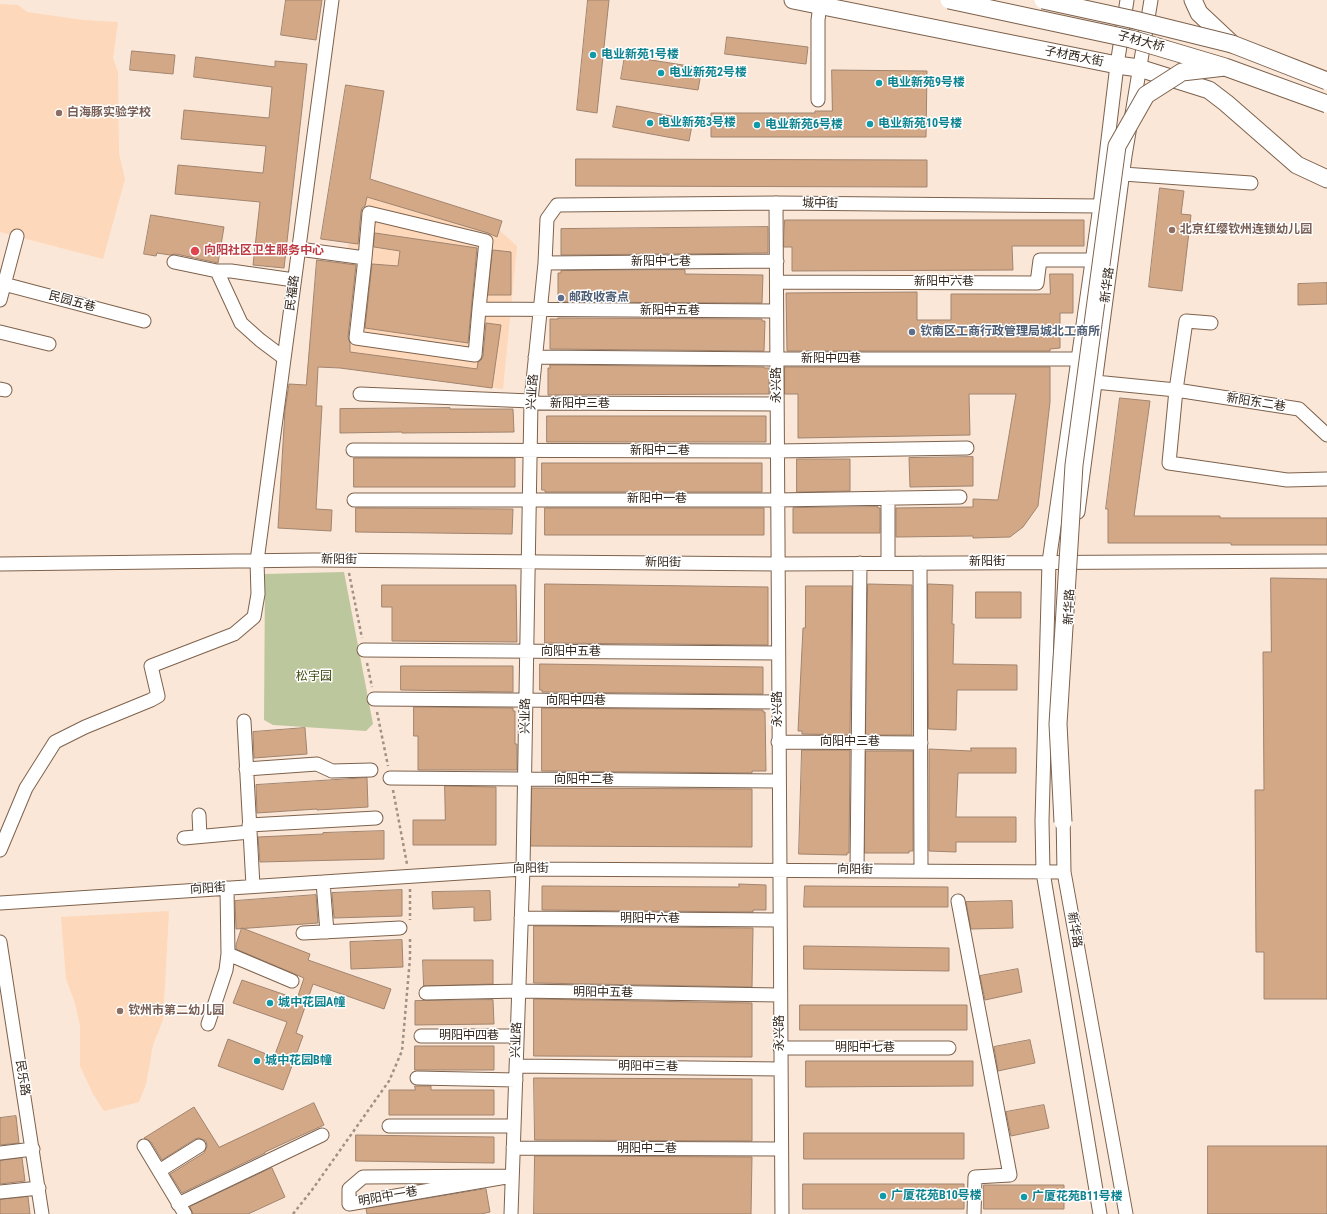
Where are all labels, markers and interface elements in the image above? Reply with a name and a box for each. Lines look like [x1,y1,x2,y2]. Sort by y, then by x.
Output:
street label: 子材大桥 [1116,29,1166,55]
street label: 子材西大街 [1043,44,1105,70]
place label: 电业新苑1号楼 [601,48,679,62]
marker: 电业新苑1号楼 [588,50,598,60]
place label: 电业新苑2号楼 [669,66,747,80]
marker: 电业新苑2号楼 [656,68,666,78]
place label: 电业新苑9号楼 [887,76,965,90]
marker: 电业新苑9号楼 [874,78,884,88]
place label: 白海豚实验学校 [67,106,151,120]
marker: 白海豚实验学校 [54,108,64,118]
place label: 电业新苑3号楼 [658,116,736,130]
place label: 电业新苑10号楼 [878,117,962,131]
marker: 电业新苑3号楼 [645,118,655,128]
place label: 电业新苑6号楼 [765,118,843,132]
marker: 电业新苑10号楼 [865,119,875,129]
marker: 电业新苑6号楼 [752,120,762,130]
street label: 城中街 [802,196,838,212]
place label: 北京红缨钦州连锁幼儿园 [1180,223,1312,237]
marker: 北京红缨钦州连锁幼儿园 [1167,225,1177,235]
place label: 向阳社区卫生服务中心 [204,244,324,258]
marker: 向阳社区卫生服务中心 [189,245,201,257]
street label: 新阳中七巷 [631,255,691,269]
street label: 新华路 [1099,266,1117,304]
street label: 民福路 [283,274,303,312]
street label: 新阳中六巷 [914,275,974,289]
street label: 民园五巷 [47,289,97,315]
place label: 邮政收寄点 [569,291,629,305]
marker: 邮政收寄点 [556,293,566,303]
street label: 新阳中五巷 [640,304,700,318]
place label: 钦南区工商行政管理局城北工商所 [920,325,1100,339]
marker: 钦南区工商行政管理局城北工商所 [907,327,917,337]
street label: 新阳中四巷 [801,352,861,366]
street label: 永兴路 [770,367,784,403]
street label: 兴业路 [525,374,541,410]
street label: 新阳东二巷 [1225,391,1287,415]
street label: 新阳中三巷 [550,397,610,411]
street label: 新阳中二巷 [630,444,690,458]
street label: 新阳中一巷 [627,492,687,506]
street label: 新阳街 [321,552,357,568]
street label: 新阳街 [645,555,681,571]
street label: 新阳街 [969,555,1005,569]
street label: 新华路 [1062,589,1078,625]
street label: 向阳中五巷 [541,645,601,659]
park label: 松宇园 [296,670,332,684]
street label: 永兴路 [771,691,785,727]
street label: 向阳中四巷 [546,694,606,708]
street label: 兴业路 [518,698,534,734]
street label: 向阳中三巷 [820,735,880,749]
street label: 向阳中二巷 [554,773,614,787]
street label: 向阳街 [513,861,549,877]
street label: 向阳街 [837,862,873,878]
street label: 向阳街 [190,881,226,897]
street label: 新华路 [1064,911,1084,949]
street label: 明阳中六巷 [620,912,680,926]
street label: 明阳中五巷 [573,985,633,1001]
place label: 城中花园A幢 [278,996,345,1010]
marker: 城中花园A幢 [265,998,275,1008]
place label: 钦州市第二幼儿园 [128,1004,224,1018]
marker: 钦州市第二幼儿园 [115,1006,125,1016]
street label: 永兴路 [773,1015,787,1051]
street label: 兴业路 [509,1022,525,1058]
street label: 明阳中四巷 [439,1029,499,1043]
street label: 明阳中七巷 [835,1041,895,1055]
place label: 城中花园B幢 [265,1054,332,1068]
marker: 城中花园B幢 [252,1056,262,1066]
street label: 民乐路 [12,1059,32,1097]
street label: 明阳中三巷 [618,1059,678,1075]
street label: 明阳中二巷 [617,1142,677,1156]
street label: 明阳中一巷 [357,1185,419,1209]
place label: 广厦花苑B10号楼 [891,1189,982,1203]
place label: 广厦花苑B11号楼 [1032,1190,1123,1204]
marker: 广厦花苑B10号楼 [878,1191,888,1201]
marker: 广厦花苑B11号楼 [1019,1192,1029,1202]

